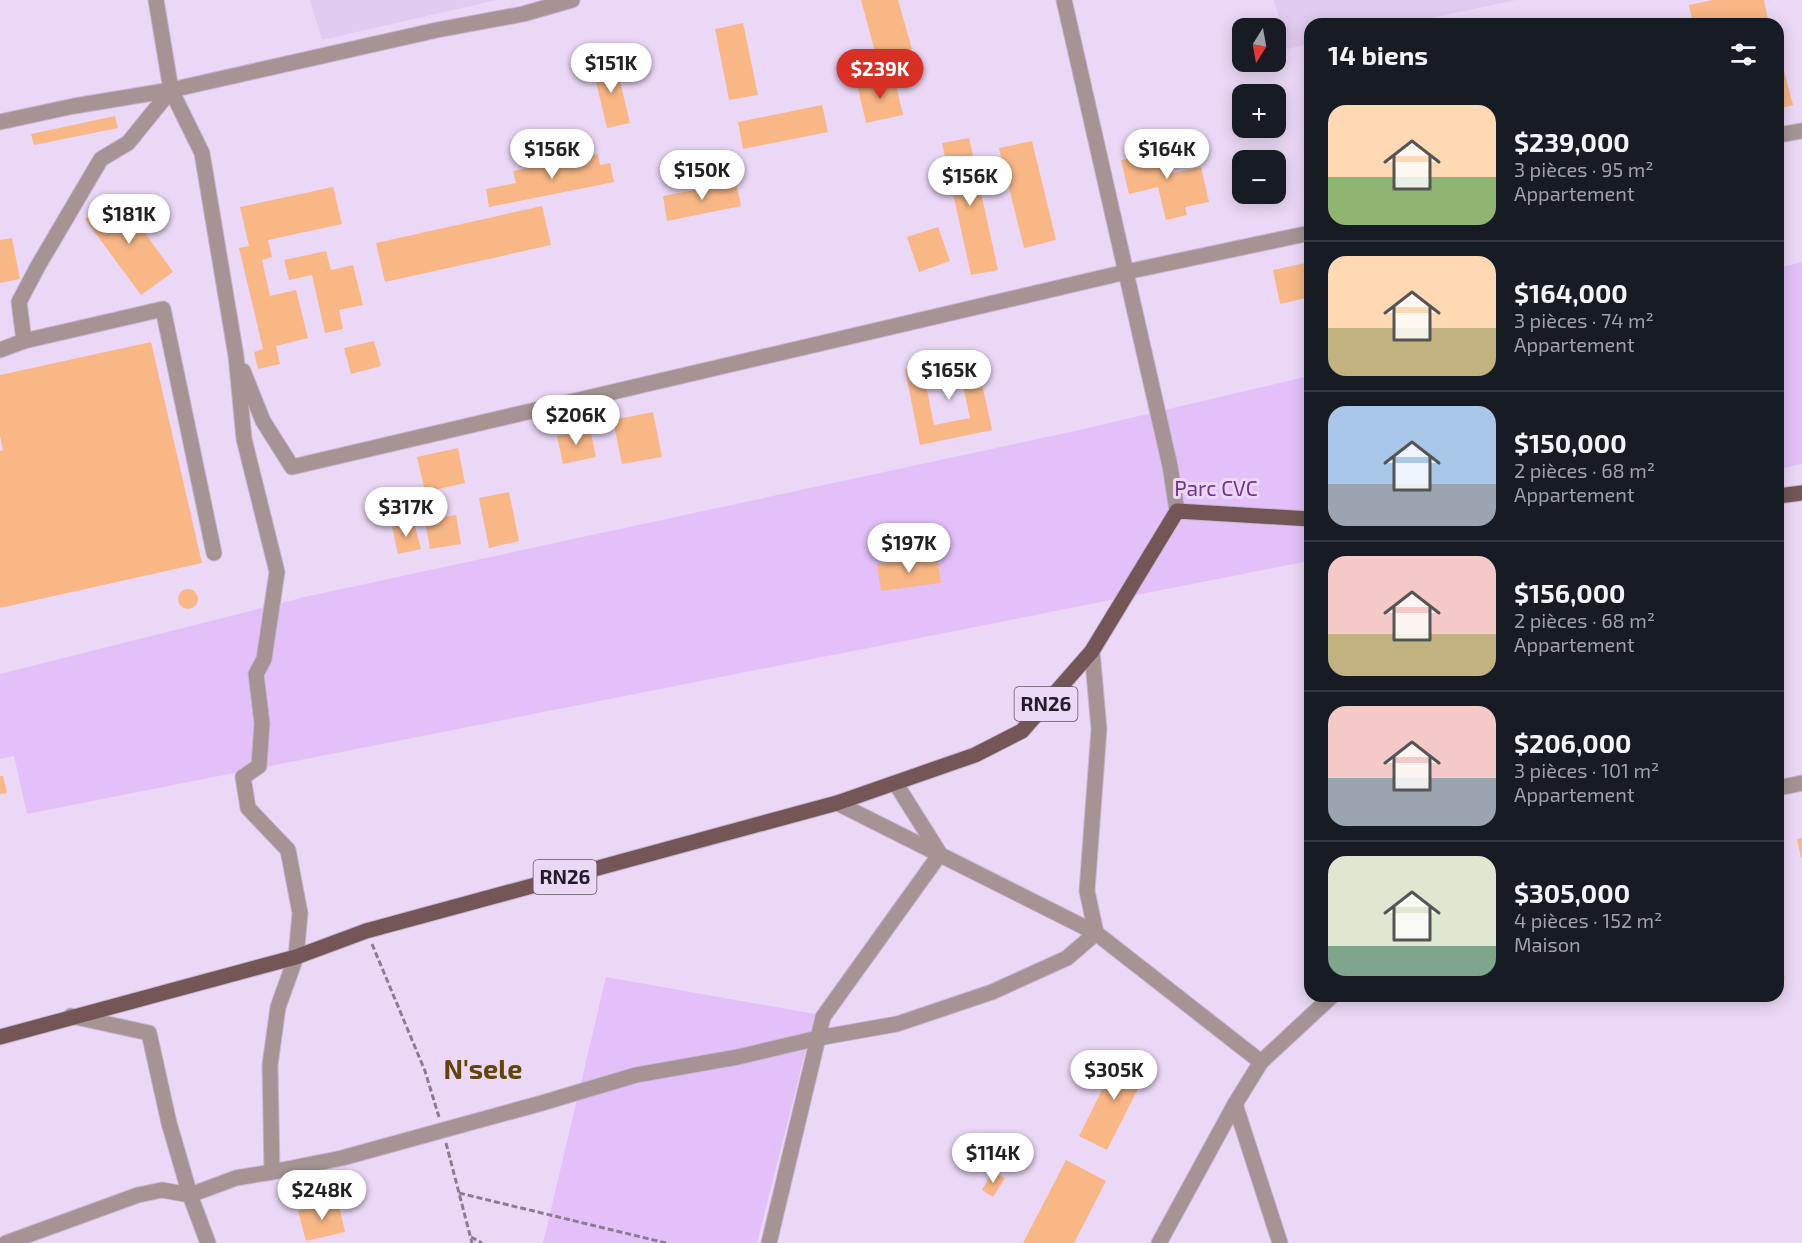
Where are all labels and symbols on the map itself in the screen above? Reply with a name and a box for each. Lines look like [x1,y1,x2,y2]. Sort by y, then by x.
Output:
north arrow [1232,18,1286,72]
pin: $151K [569,43,653,94]
pin: $239K [838,49,922,100]
pin: $156K [510,129,594,180]
pin: $164K [1125,129,1209,180]
pin: $150K [660,150,744,201]
pin: $156K [928,156,1012,207]
pin: $181K [87,194,171,245]
pin: $165K [907,350,991,401]
pin: $206K [534,395,618,446]
park label: Parc CVC [1174,475,1258,500]
pin: $317K [364,487,448,538]
pin: $197K [867,523,951,574]
road number: RN26 [1014,687,1078,721]
road number: RN26 [534,860,596,894]
pin: $305K [1072,1050,1156,1101]
district label: N'sele [444,1052,522,1084]
pin: $114K [951,1133,1035,1184]
pin: $248K [280,1170,364,1221]

